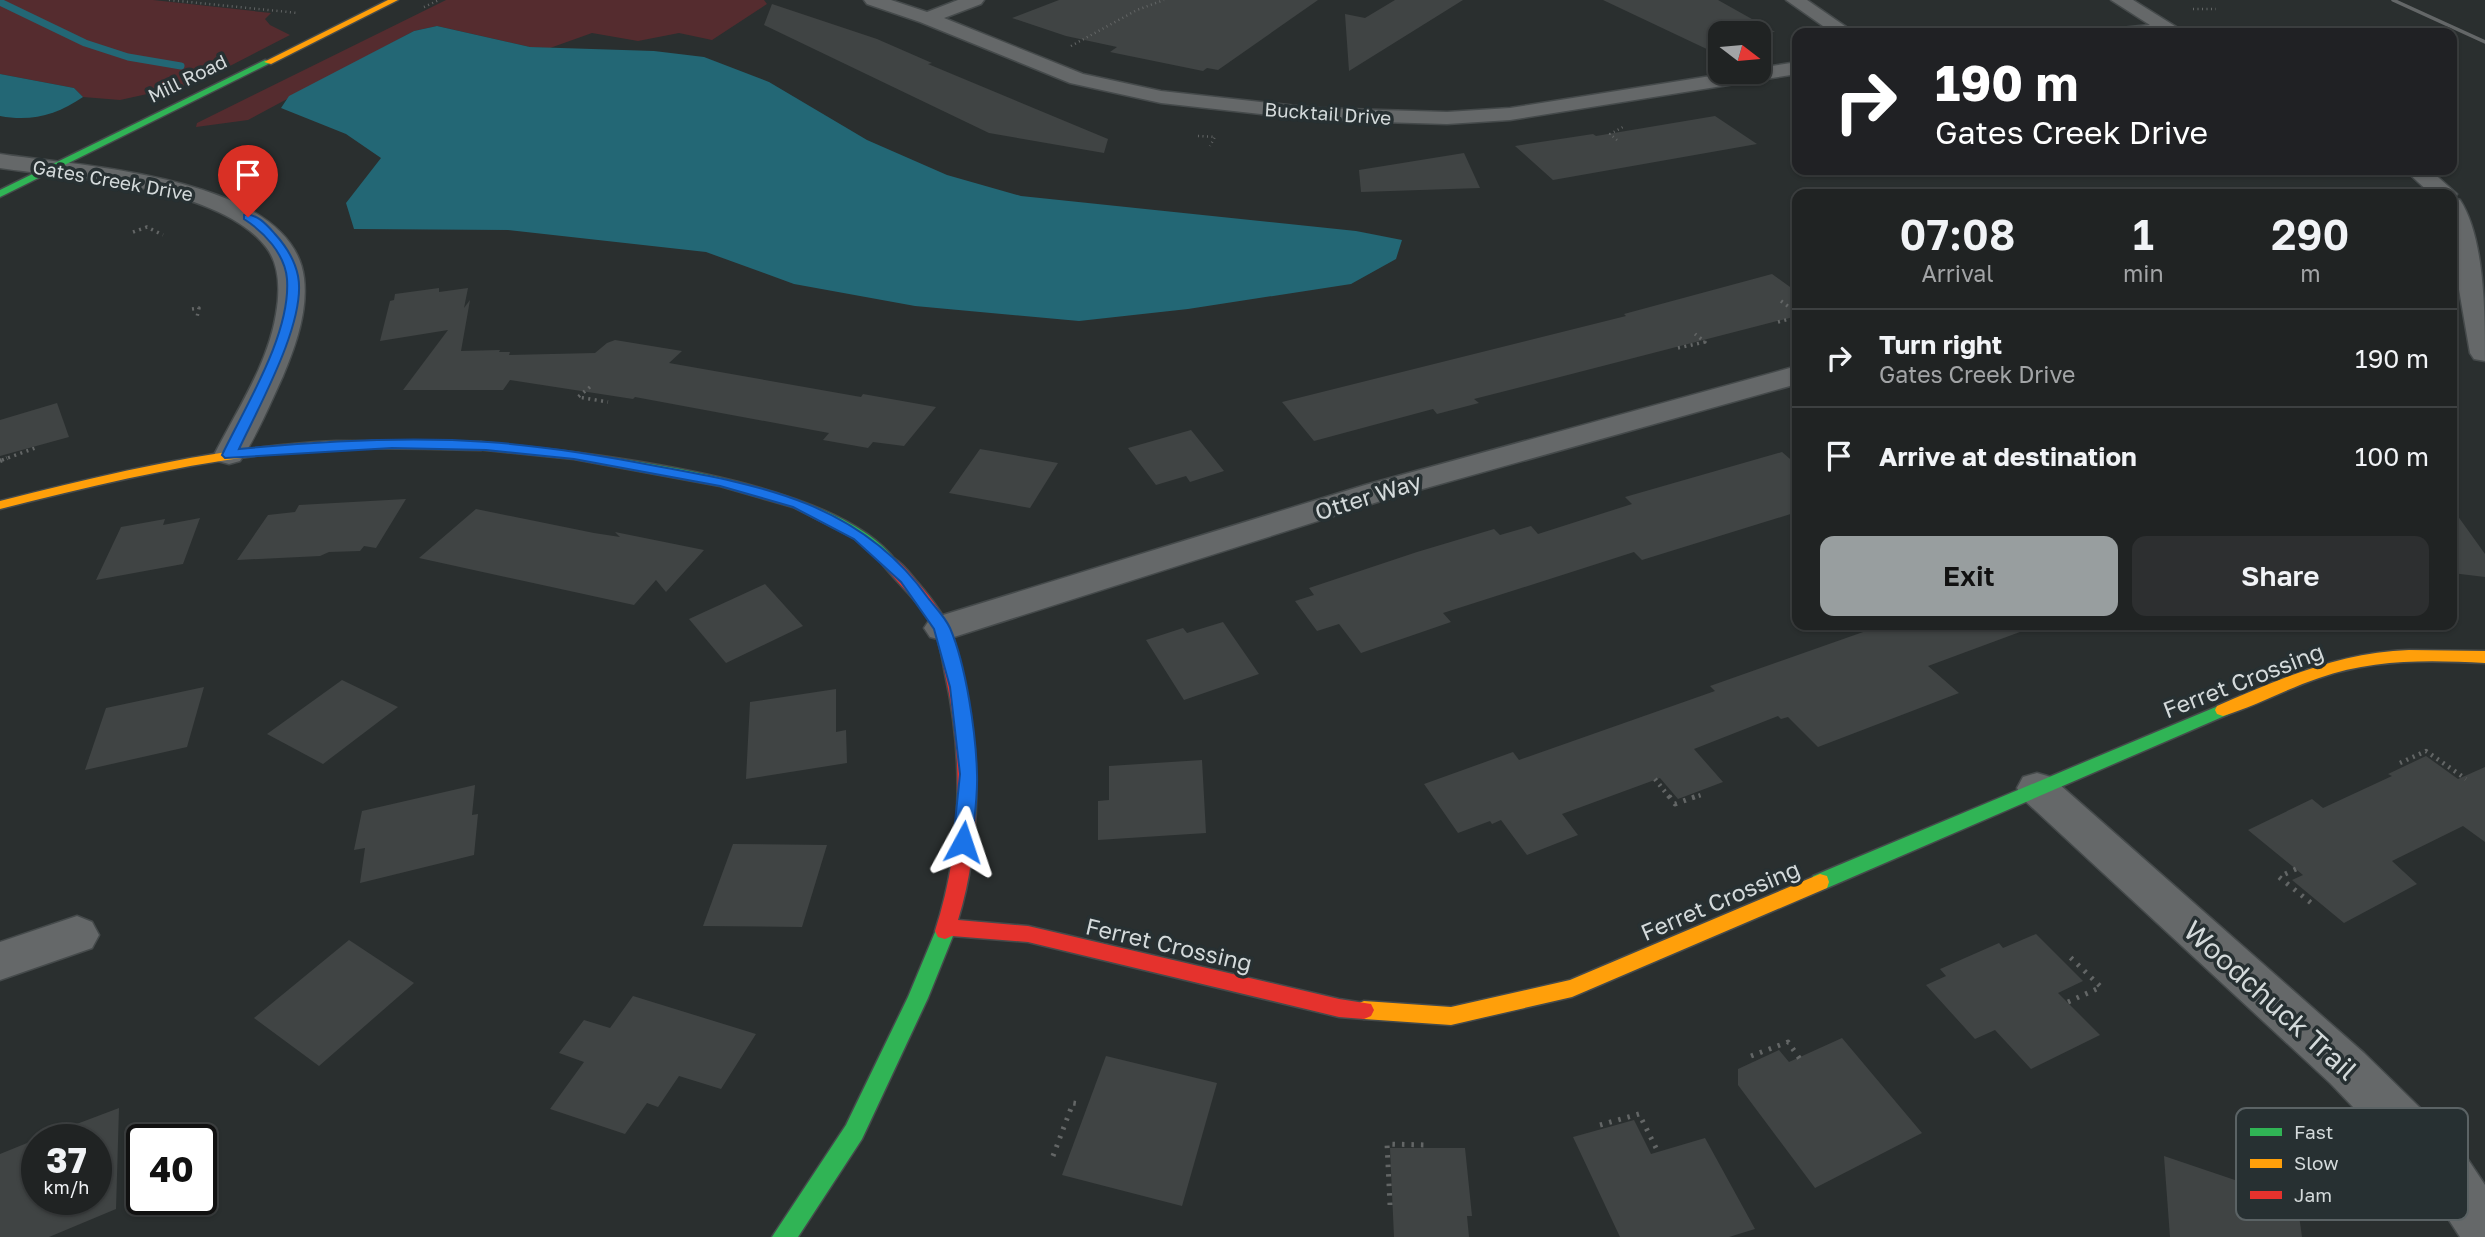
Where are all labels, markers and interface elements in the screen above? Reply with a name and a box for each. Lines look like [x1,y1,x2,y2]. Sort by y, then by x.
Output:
north arrow [1708,21,1771,84]
map controls [1708,21,1771,84]
street label: Mill Road [144,49,230,107]
text: 190 m [1935,53,2078,112]
icon: right [1820,56,1911,147]
street label: Bucktail Drive [1264,97,1392,129]
text: Gates Creek Drive [1935,113,2208,151]
pin [218,145,278,217]
street label: Gates Creek Drive [31,155,195,205]
icon: arrive [229,156,267,194]
text: 07:08 [1900,209,2015,259]
text: 1 [2133,209,2154,259]
text: 290 [2271,209,2349,259]
text: Arrival [1921,259,1994,287]
text: min [2123,259,2164,287]
text: m [2300,259,2320,287]
text: Turn right [1879,329,2002,360]
icon: right [1820,339,1858,377]
text: 190 m [2355,343,2429,374]
text: Gates Creek Drive [1879,360,2075,388]
icon: arrive [1820,437,1858,475]
text: Arrive at destination [1879,441,2137,472]
text: 100 m [2355,441,2429,472]
street label: Otter Way [1311,467,1425,525]
button: Exit [1820,536,2118,616]
button: Share [2132,536,2429,616]
street label: Ferret Crossing [2159,637,2327,723]
position arrow [926,805,1000,879]
street label: Ferret Crossing [1636,854,1804,946]
street label: Ferret Crossing [1083,911,1255,977]
street label: Woodchuck Trail [2178,914,2364,1086]
legend [2236,1108,2468,1220]
text: Fast [2294,1120,2333,1143]
speed limit sign: 40 [126,1124,217,1215]
text: 37 [46,1139,87,1181]
text: Slow [2294,1151,2339,1174]
text: km/h [44,1176,89,1198]
text: Jam [2294,1183,2332,1206]

